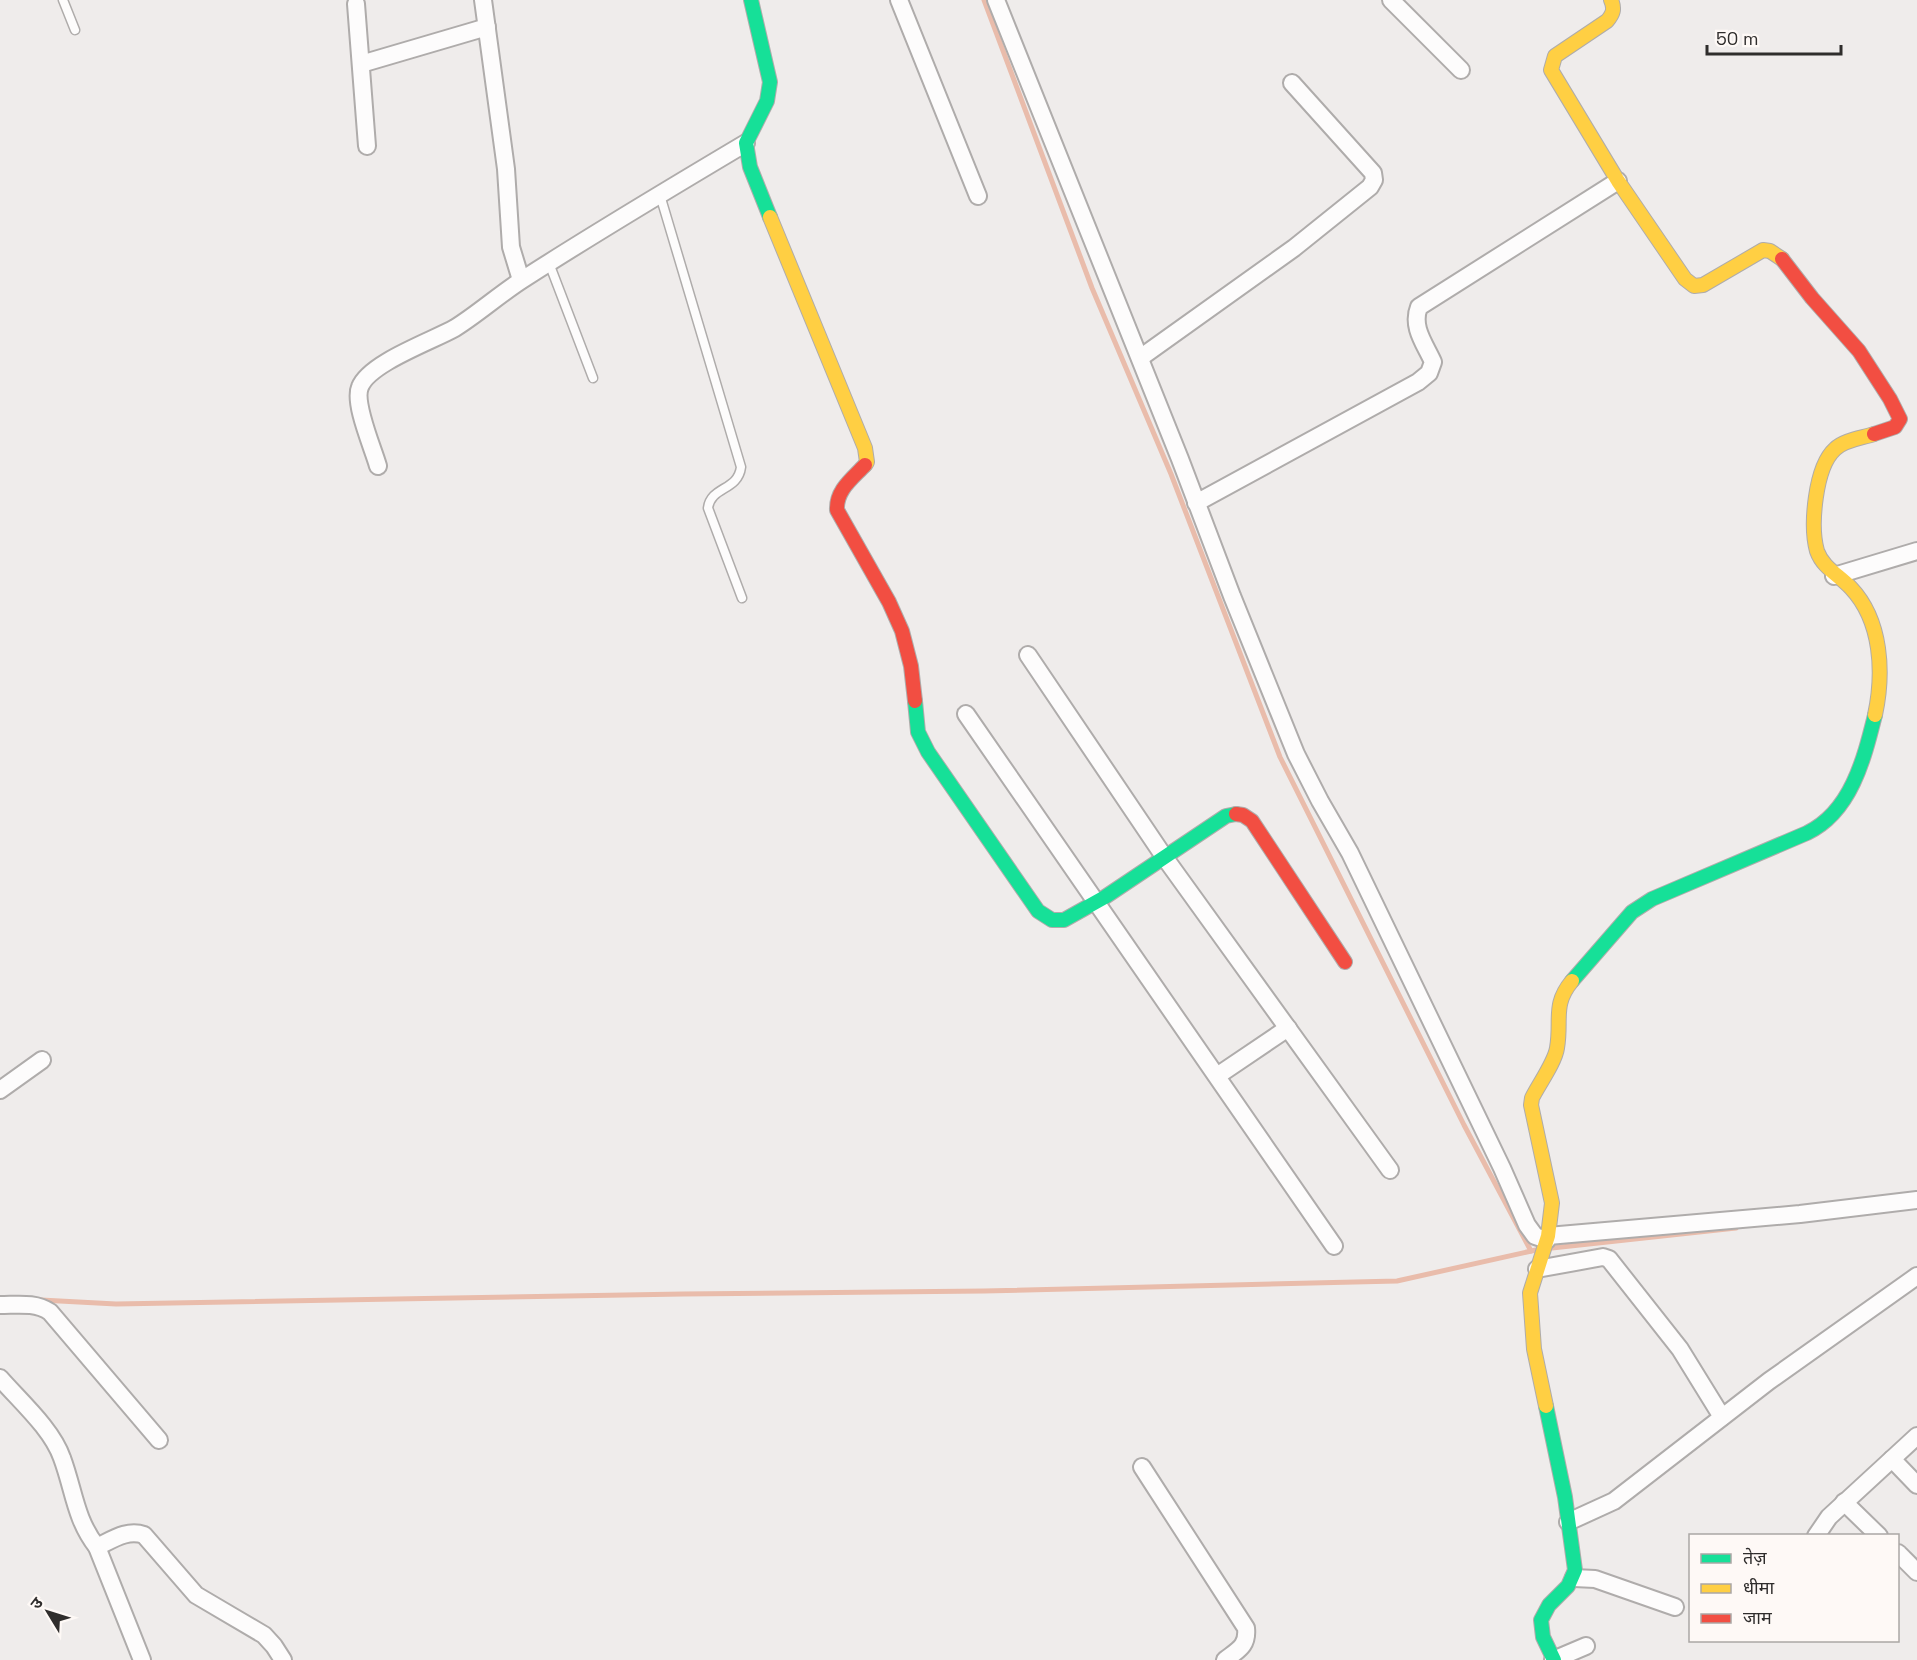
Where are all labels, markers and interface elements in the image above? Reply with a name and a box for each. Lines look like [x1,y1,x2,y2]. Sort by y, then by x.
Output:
scale bar [1707,18,1840,56]
text: 50 m [1716,27,1758,50]
legend [1689,1534,1899,1642]
text: तेज़ [1743,1546,1767,1569]
text: धीमा [1743,1576,1774,1599]
north arrow [18,1582,78,1642]
text: उ [25,1592,48,1613]
text: जाम [1743,1606,1773,1629]

